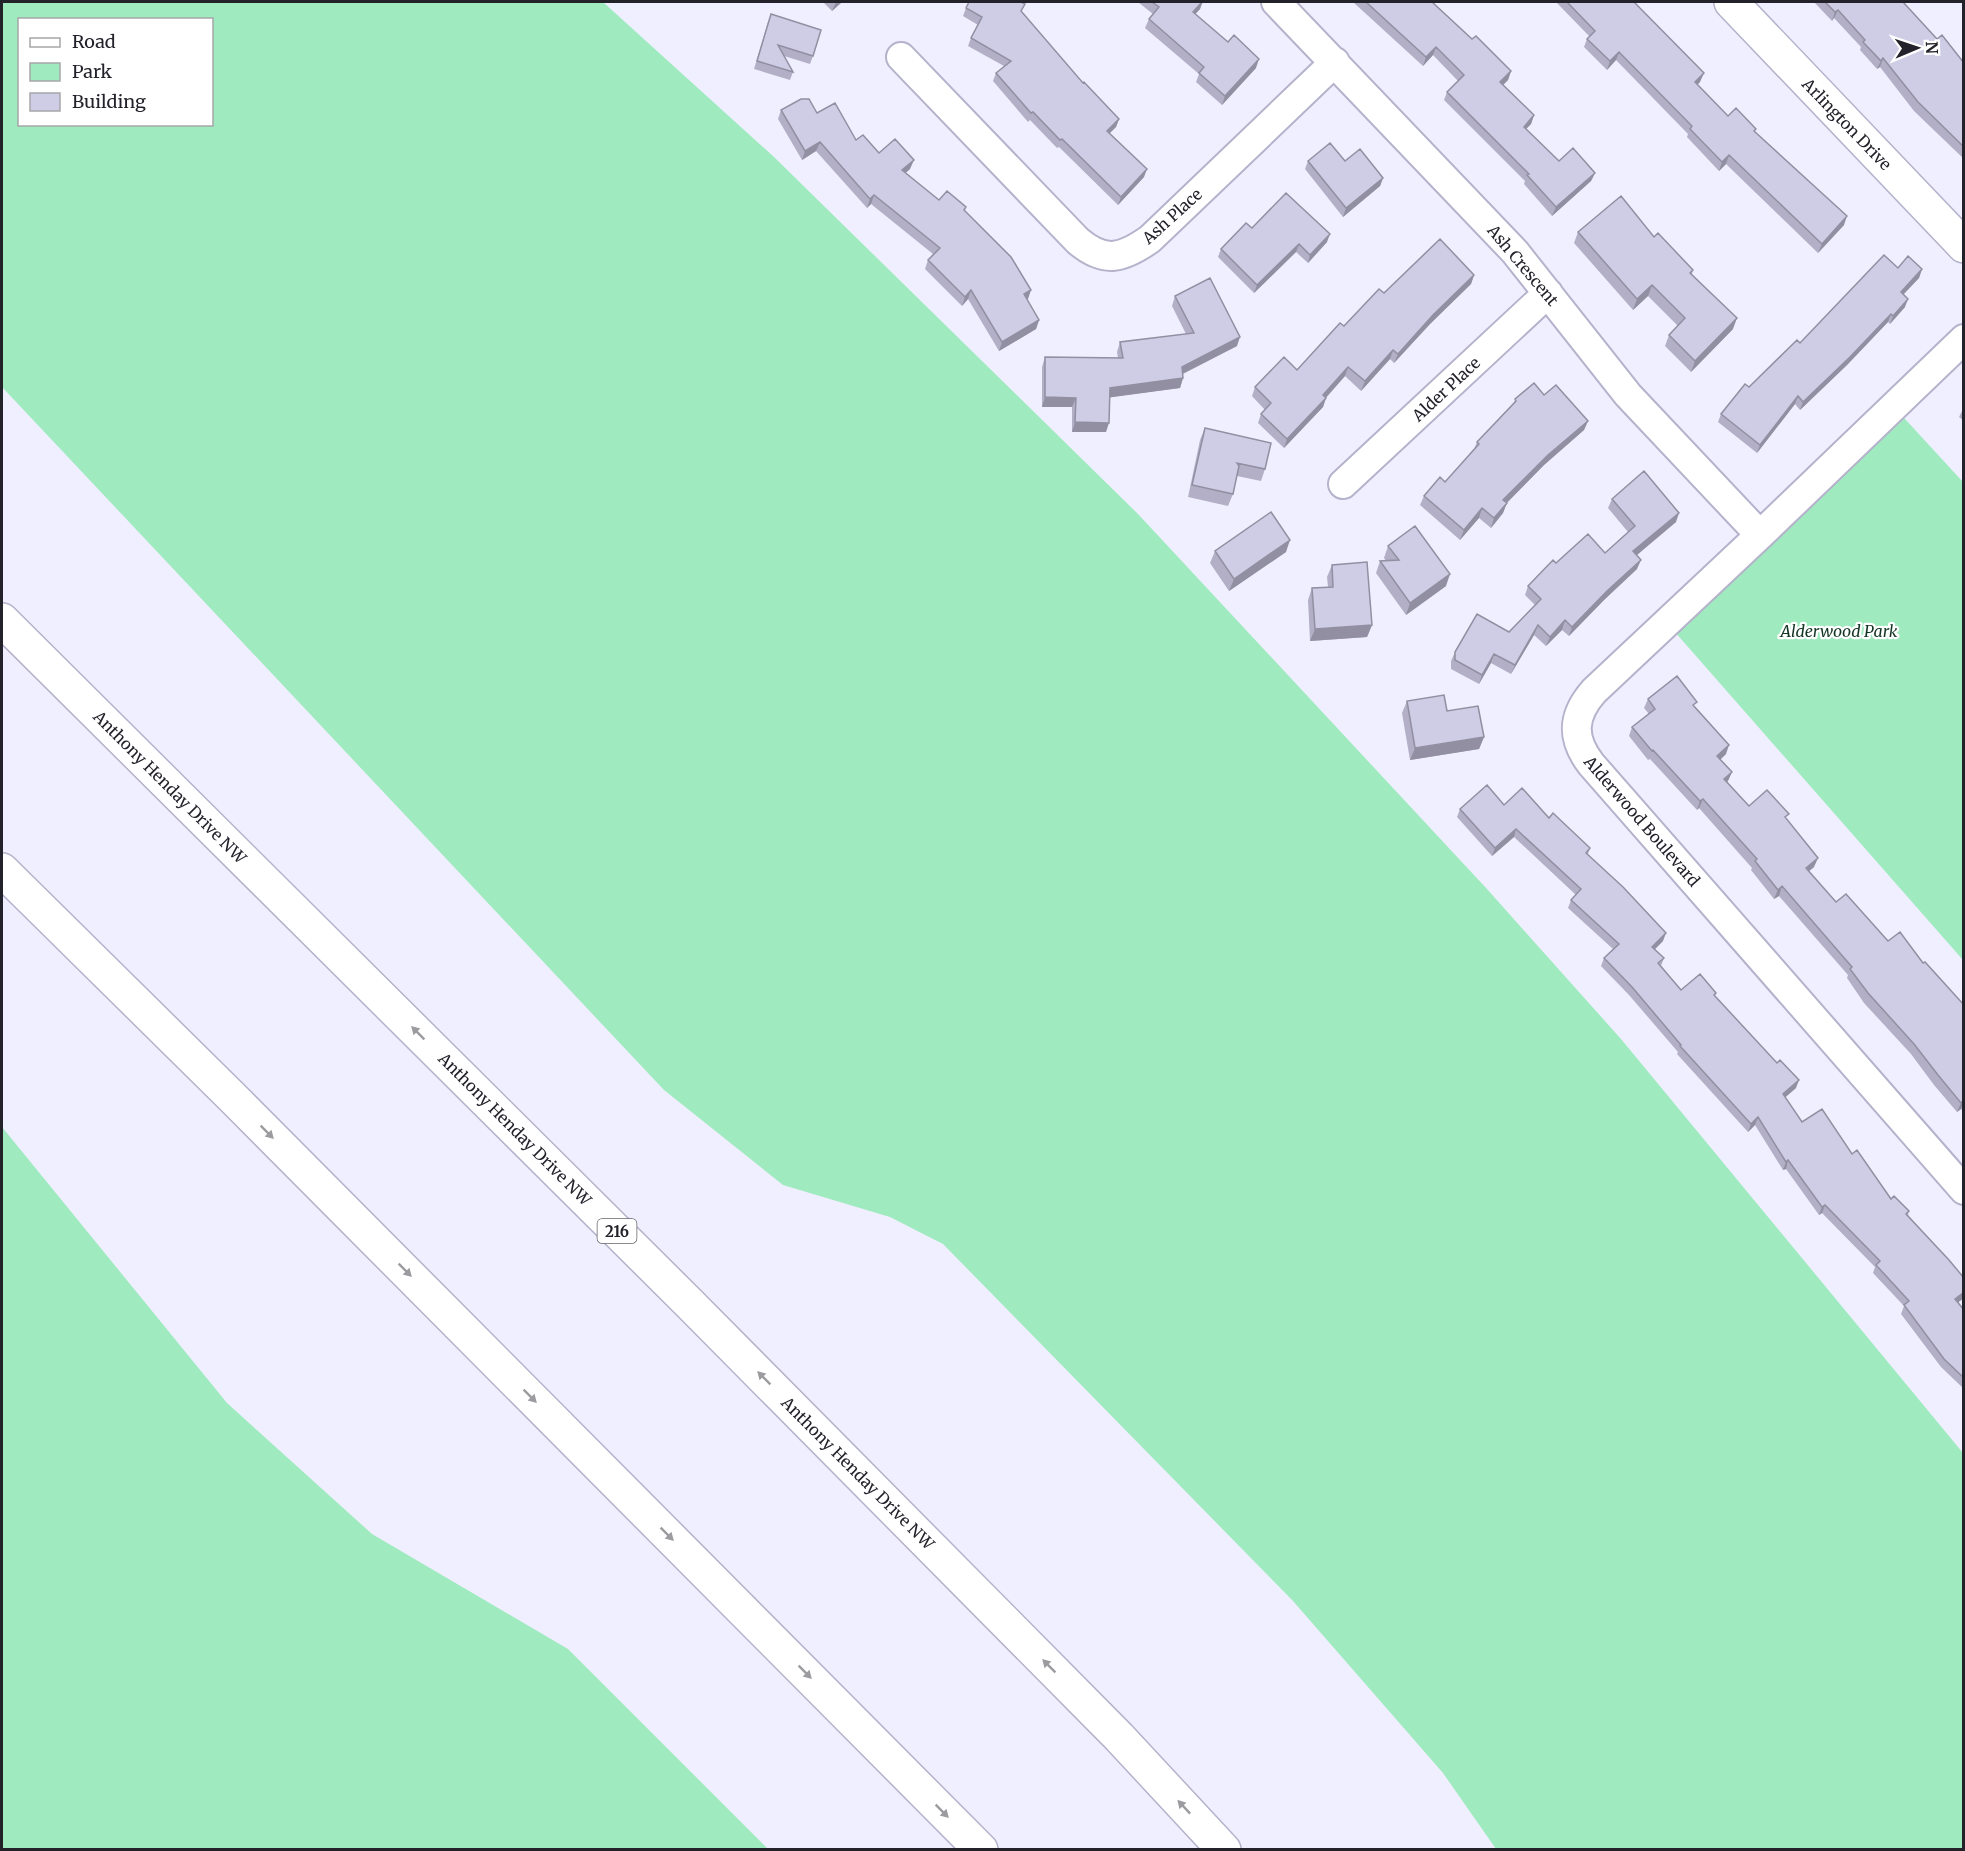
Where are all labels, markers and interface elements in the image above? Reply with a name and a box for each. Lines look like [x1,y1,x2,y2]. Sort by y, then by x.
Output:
legend [18,18,213,126]
north arrow [1887,18,1947,78]
text: Road [72,30,116,53]
text: N [1922,41,1942,55]
text: Park [72,60,113,83]
street label: Arlington Drive [1798,73,1896,174]
text: Building [72,90,146,113]
street label: Ash Place [1137,184,1206,249]
street label: Ash Crescent [1483,220,1563,310]
street label: Alder Place [1407,353,1484,426]
park label: Alderwood Park [1778,621,1898,641]
street label: Anthony Henday Drive NW [89,706,251,868]
street label: Alderwood Boulevard [1579,751,1704,891]
one-way arrow [410,1026,425,1040]
street label: Anthony Henday Drive NW [434,1048,596,1210]
one-way arrow [260,1125,274,1140]
road number: 216 [598,1219,636,1243]
one-way arrow [397,1263,411,1277]
one-way arrow [757,1371,771,1386]
one-way arrow [522,1388,536,1402]
street label: Anthony Henday Drive NW [777,1392,939,1554]
one-way arrow [660,1527,674,1541]
one-way arrow [1041,1659,1056,1673]
one-way arrow [797,1665,811,1679]
one-way arrow [1177,1799,1191,1814]
one-way arrow [935,1803,949,1817]

